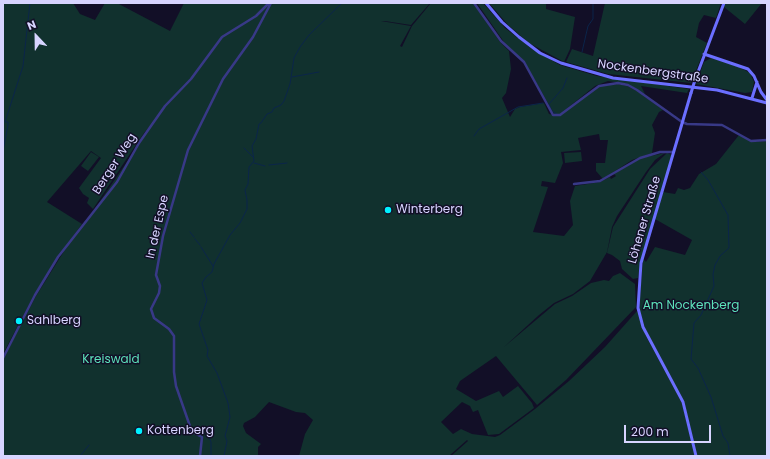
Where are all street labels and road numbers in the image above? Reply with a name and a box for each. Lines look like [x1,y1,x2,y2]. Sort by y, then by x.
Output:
street label: Nockenbergstraße [597,57,709,87]
street label: Berger Weg [90,131,140,197]
street label: Löhener Straße [626,175,664,265]
street label: In der Espe [144,194,172,260]

